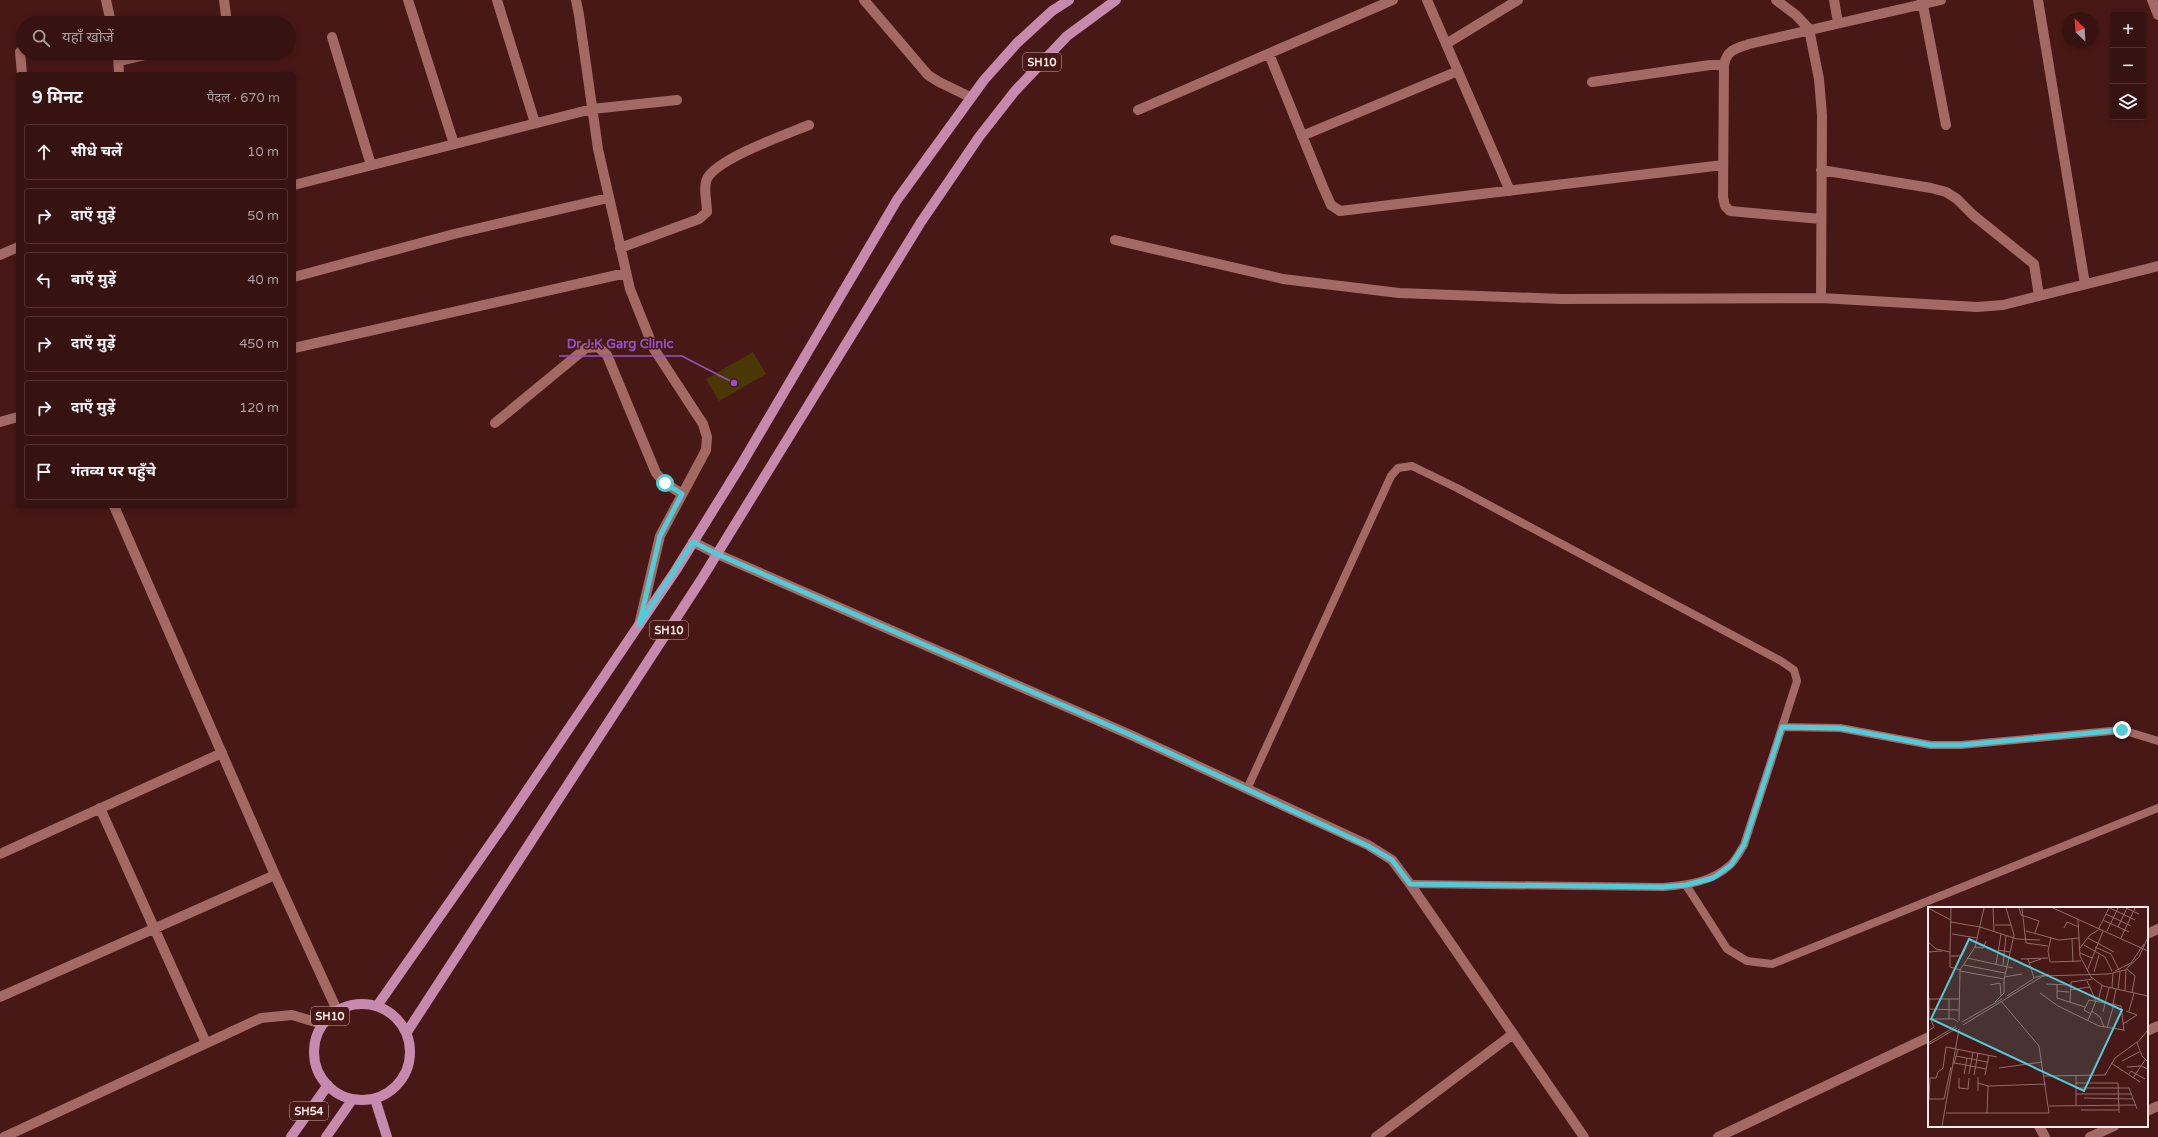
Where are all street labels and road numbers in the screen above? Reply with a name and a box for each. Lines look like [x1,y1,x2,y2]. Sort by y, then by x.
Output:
road number: SH10 [1023,53,1061,71]
road number: SH10 [650,621,688,639]
road number: SH10 [311,1007,349,1025]
road number: SH54 [290,1102,328,1120]

